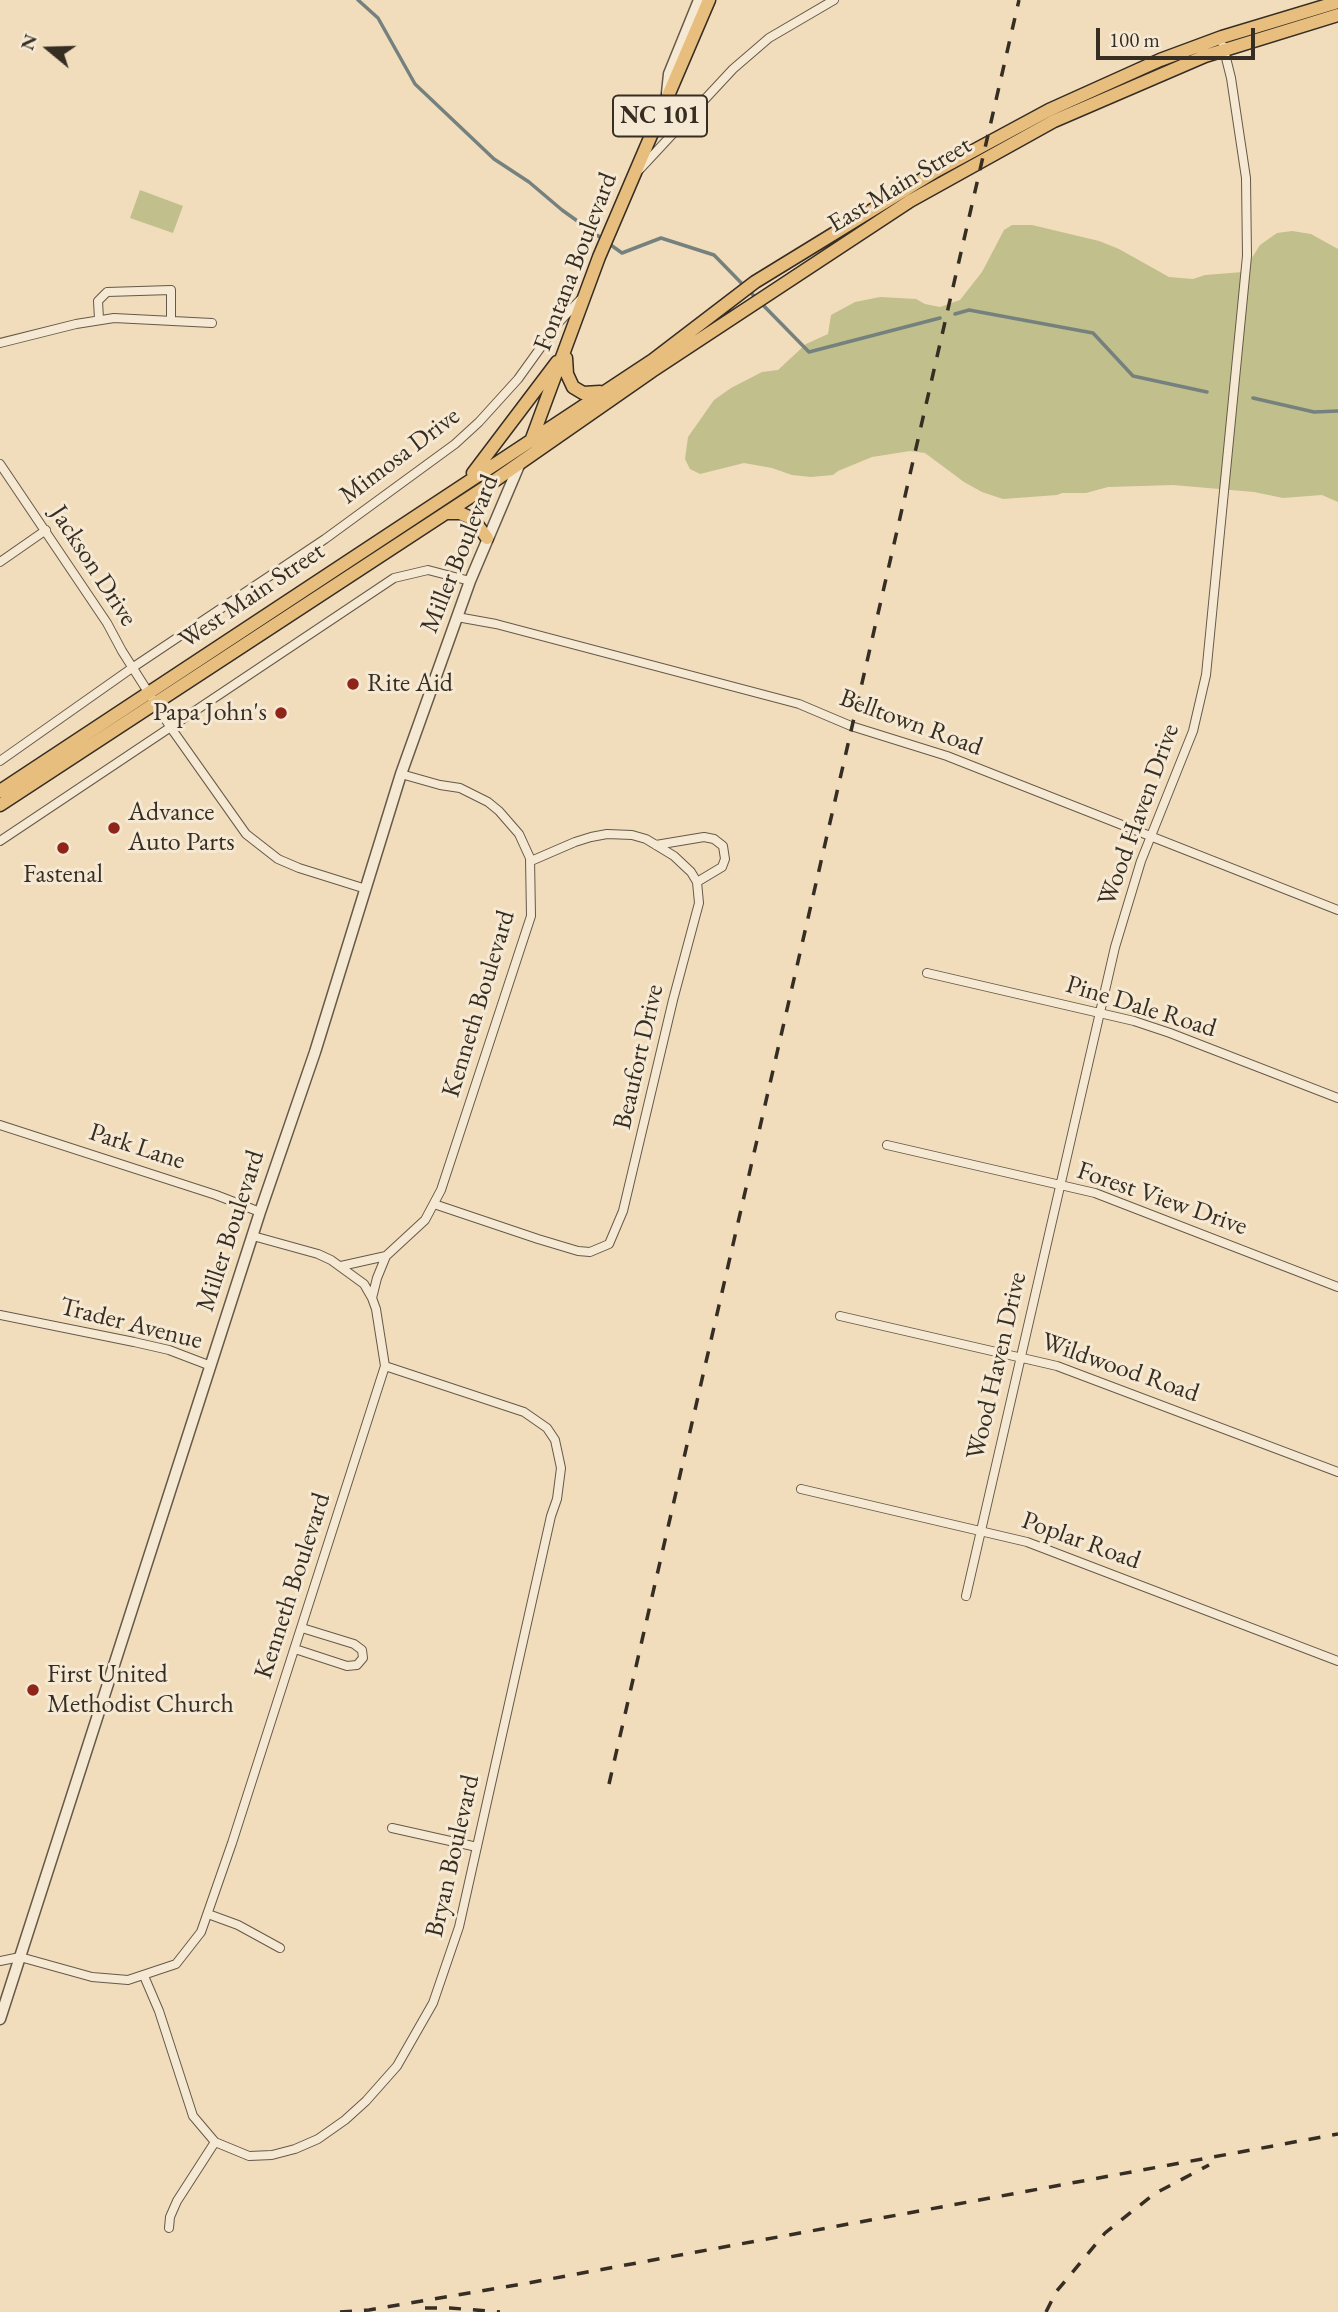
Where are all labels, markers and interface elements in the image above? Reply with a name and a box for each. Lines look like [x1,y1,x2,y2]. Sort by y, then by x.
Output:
north arrow [14,14,84,84]
scale bar [1100,14,1259,58]
text: 100 m [1109,26,1160,53]
text: N [14,31,43,53]
road number: NC 101 [613,96,707,136]
street label: East Main Street [823,130,977,240]
street label: Fontana Boulevard [528,168,624,356]
street label: Mimosa Drive [334,401,466,511]
street label: Miller Boulevard [414,470,506,638]
street label: Jackson Drive [42,500,144,632]
street label: West Main Street [173,536,331,656]
place label: Rite Aid [367,668,453,700]
marker: Rite Aid [345,676,361,692]
street label: Belltown Road [835,683,987,763]
place label: Papa John's [153,697,267,729]
marker: Papa John's [273,705,289,721]
street label: Wood Haven Drive [1092,720,1186,910]
place label: Advance Auto Parts [128,797,235,858]
marker: Advance Auto Parts [106,820,122,836]
marker: Fastenal [55,840,71,856]
place label: Fastenal [23,859,103,891]
street label: Kenneth Boulevard [436,907,522,1101]
street label: Pine Dale Road [1062,969,1220,1045]
street label: Beaufort Drive [607,982,671,1132]
street label: Park Lane [85,1117,189,1177]
street label: Miller Boulevard [190,1146,272,1316]
street label: Forest View Drive [1073,1155,1251,1243]
street label: Wood Haven Drive [960,1269,1034,1463]
street label: Trader Avenue [57,1291,205,1357]
street label: Wildwood Road [1037,1326,1203,1410]
street label: Kenneth Boulevard [248,1489,338,1683]
street label: Poplar Road [1017,1505,1145,1577]
place label: First United Methodist Church [47,1659,234,1720]
marker: First United Methodist Church [25,1682,41,1698]
street label: Bryan Boulevard [419,1772,487,1940]

